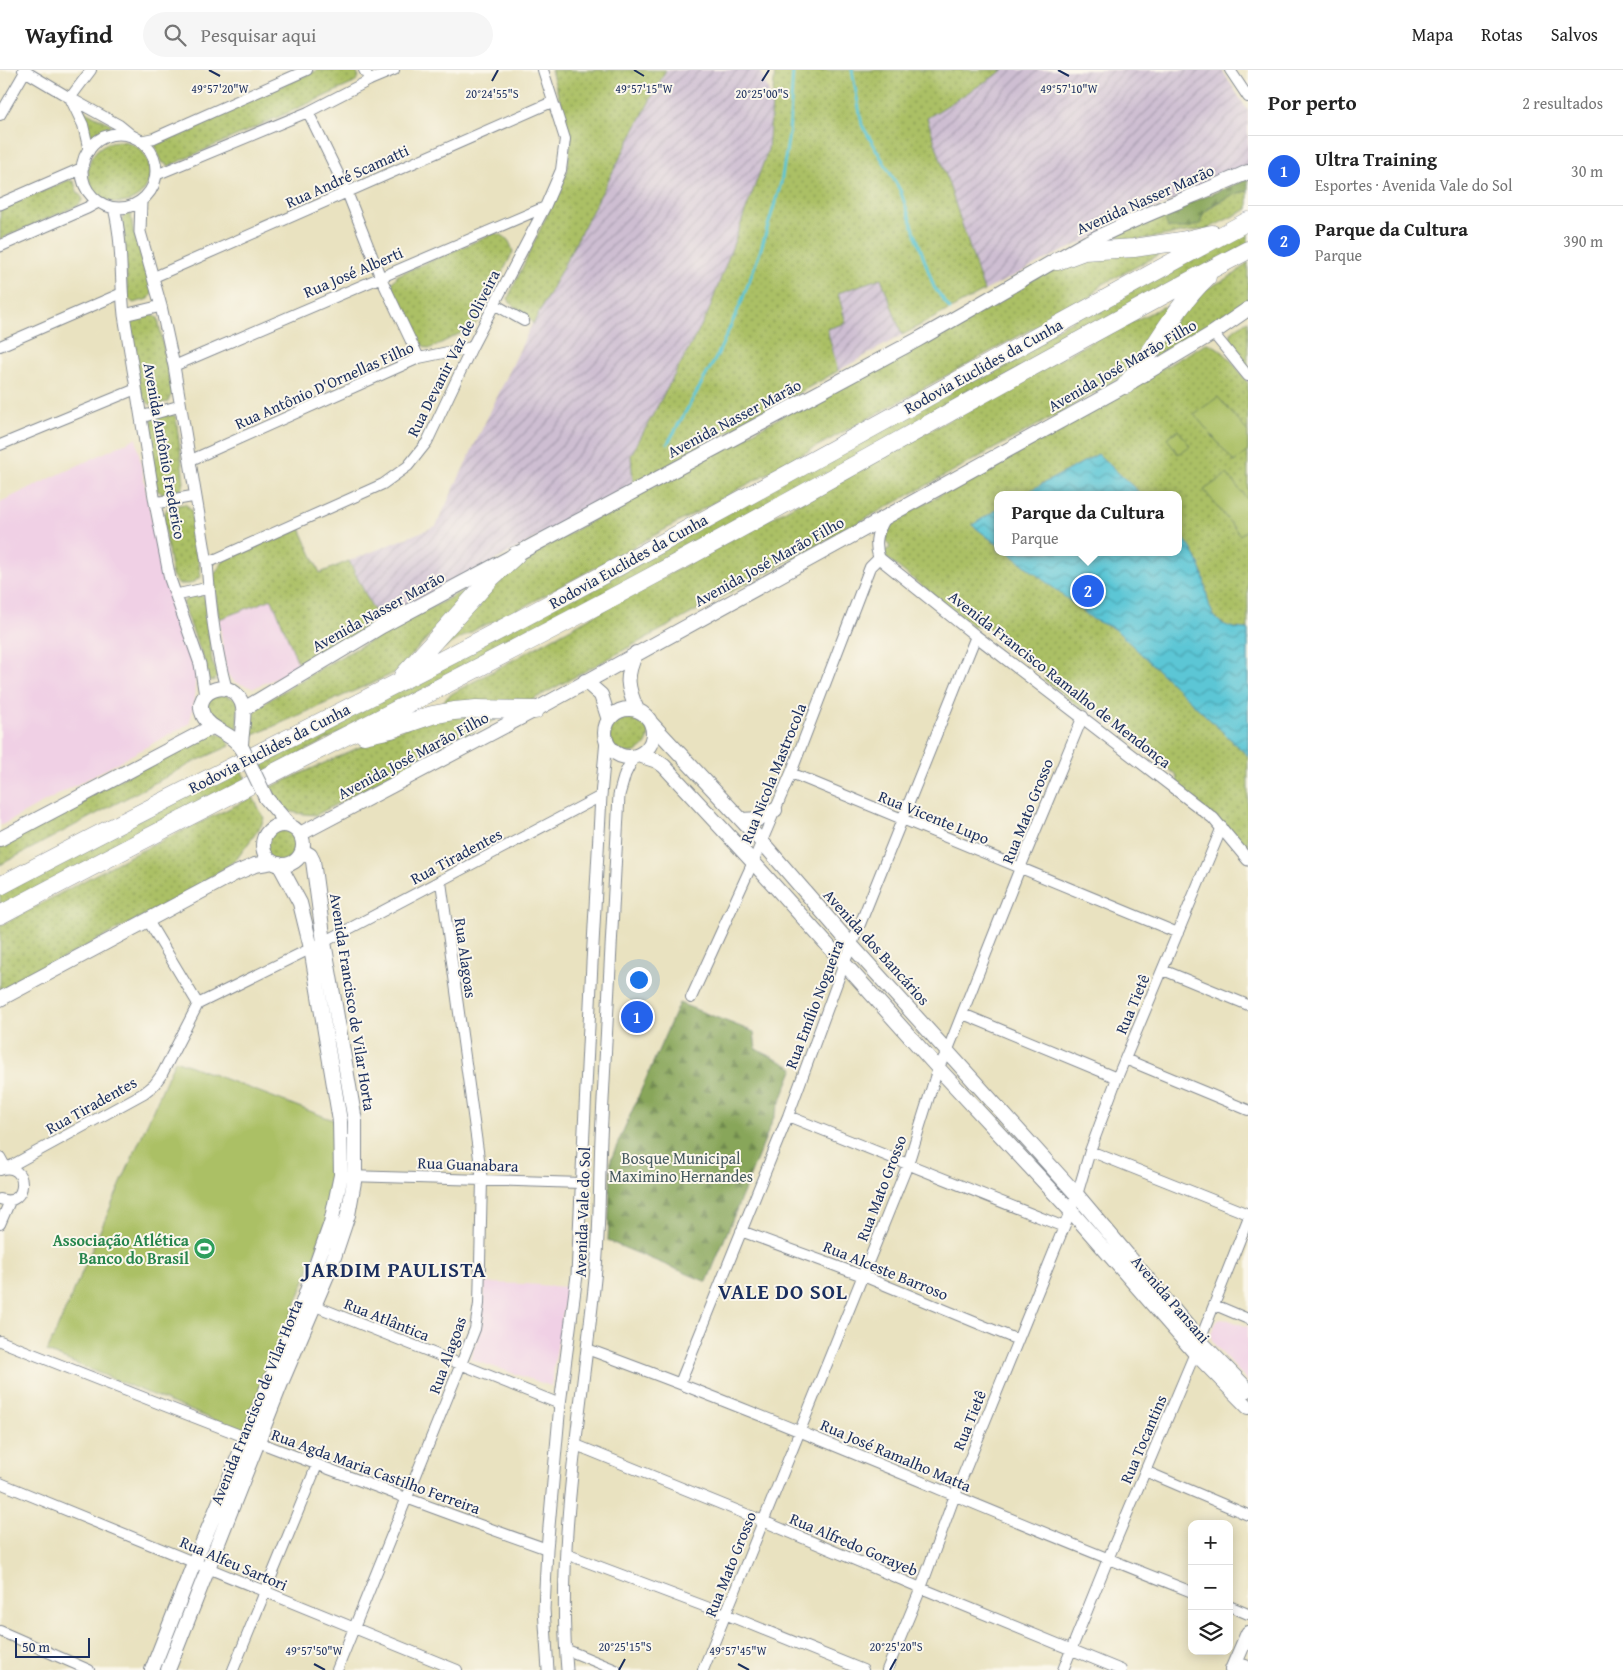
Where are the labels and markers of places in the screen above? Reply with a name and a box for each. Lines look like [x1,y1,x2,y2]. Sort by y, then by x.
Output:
pin: 2 [1072,572,1104,610]
pin: 1 [621,998,653,1036]
place label: Associação Atlética Banco do Brasil [53,1228,190,1270]
sports icon: Associação Atlética Banco do Brasil [193,1237,217,1261]

